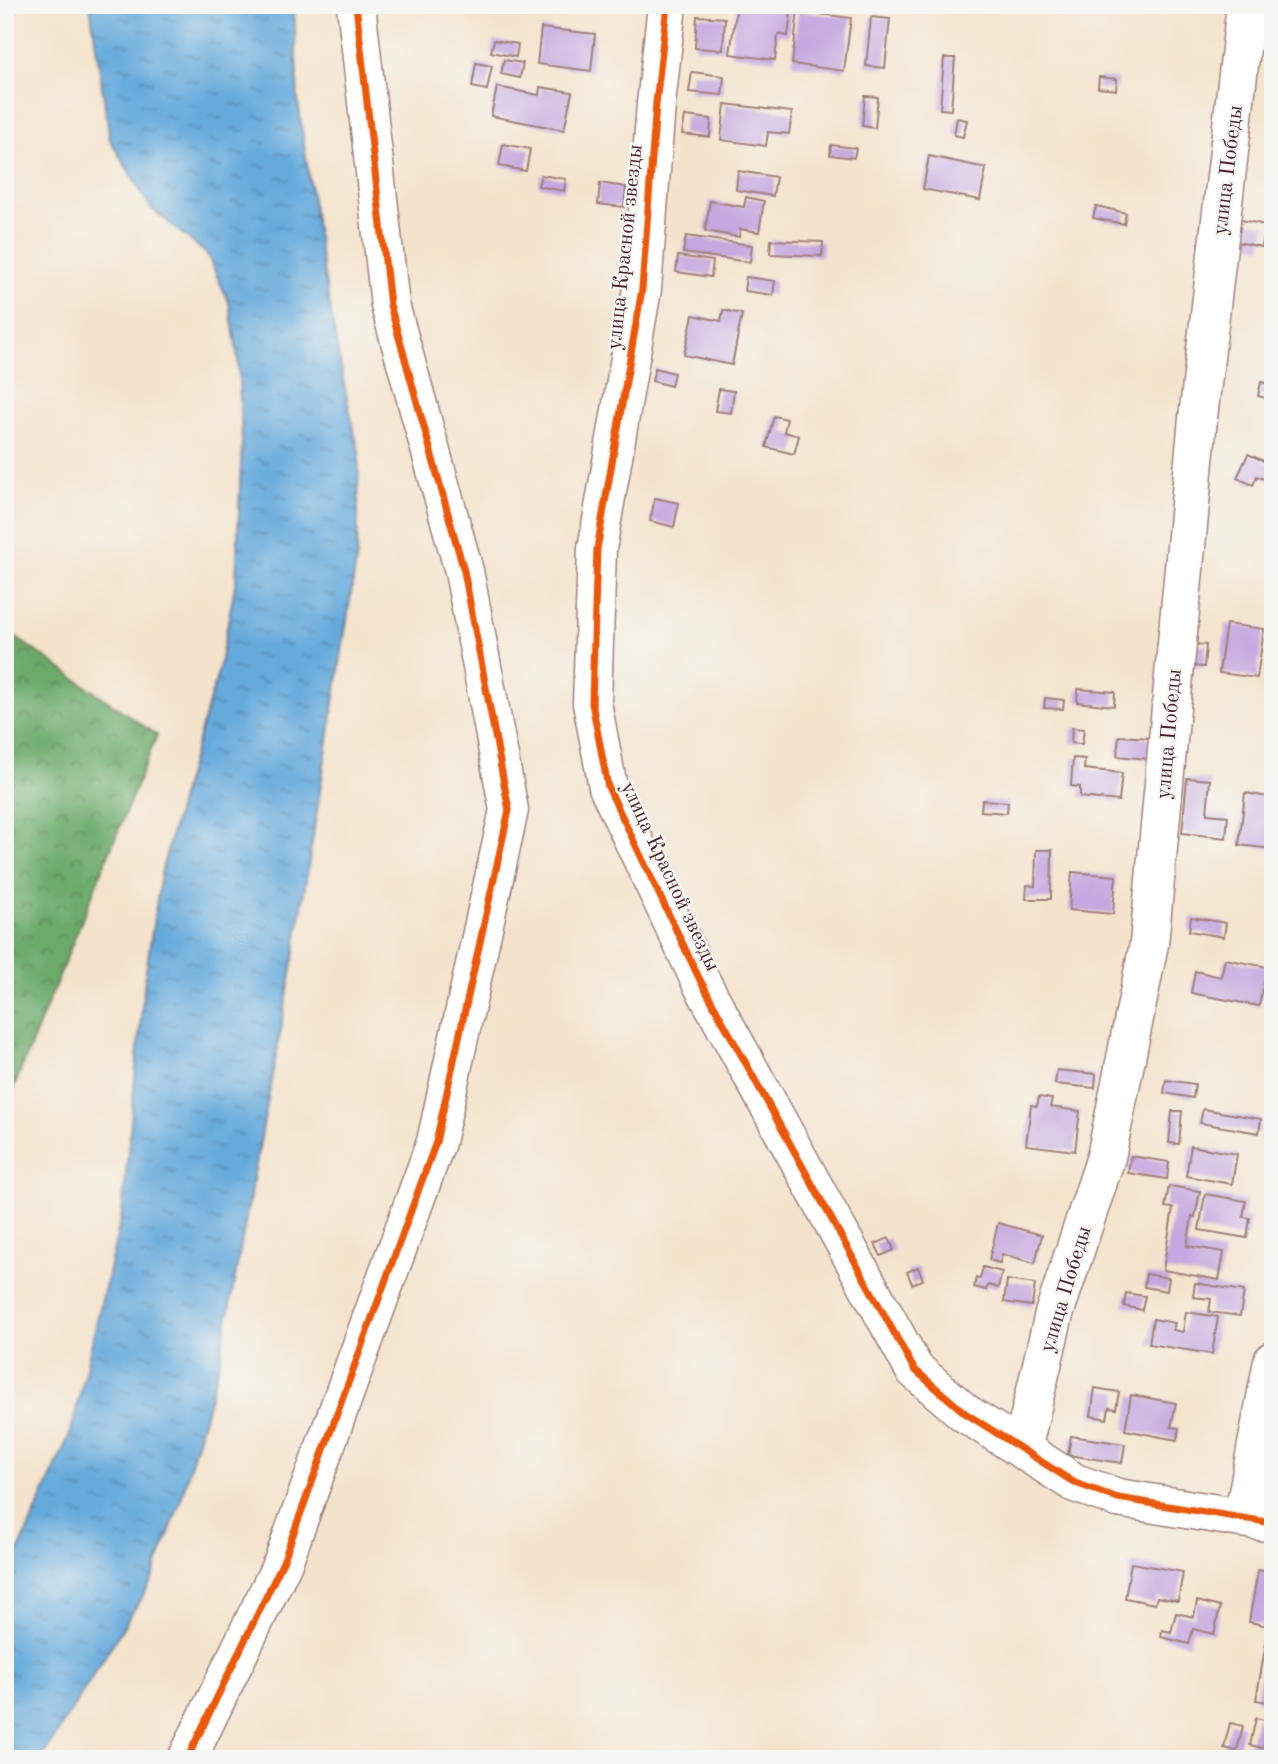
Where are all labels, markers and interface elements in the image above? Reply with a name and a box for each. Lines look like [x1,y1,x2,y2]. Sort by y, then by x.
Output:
street label: улица Победы [1210,104,1247,236]
street label: улица Красной звезды [604,143,647,351]
street label: улица Победы [1153,668,1186,800]
street label: улица Красной звезды [616,779,723,975]
street label: улица Победы [1037,1224,1096,1355]

